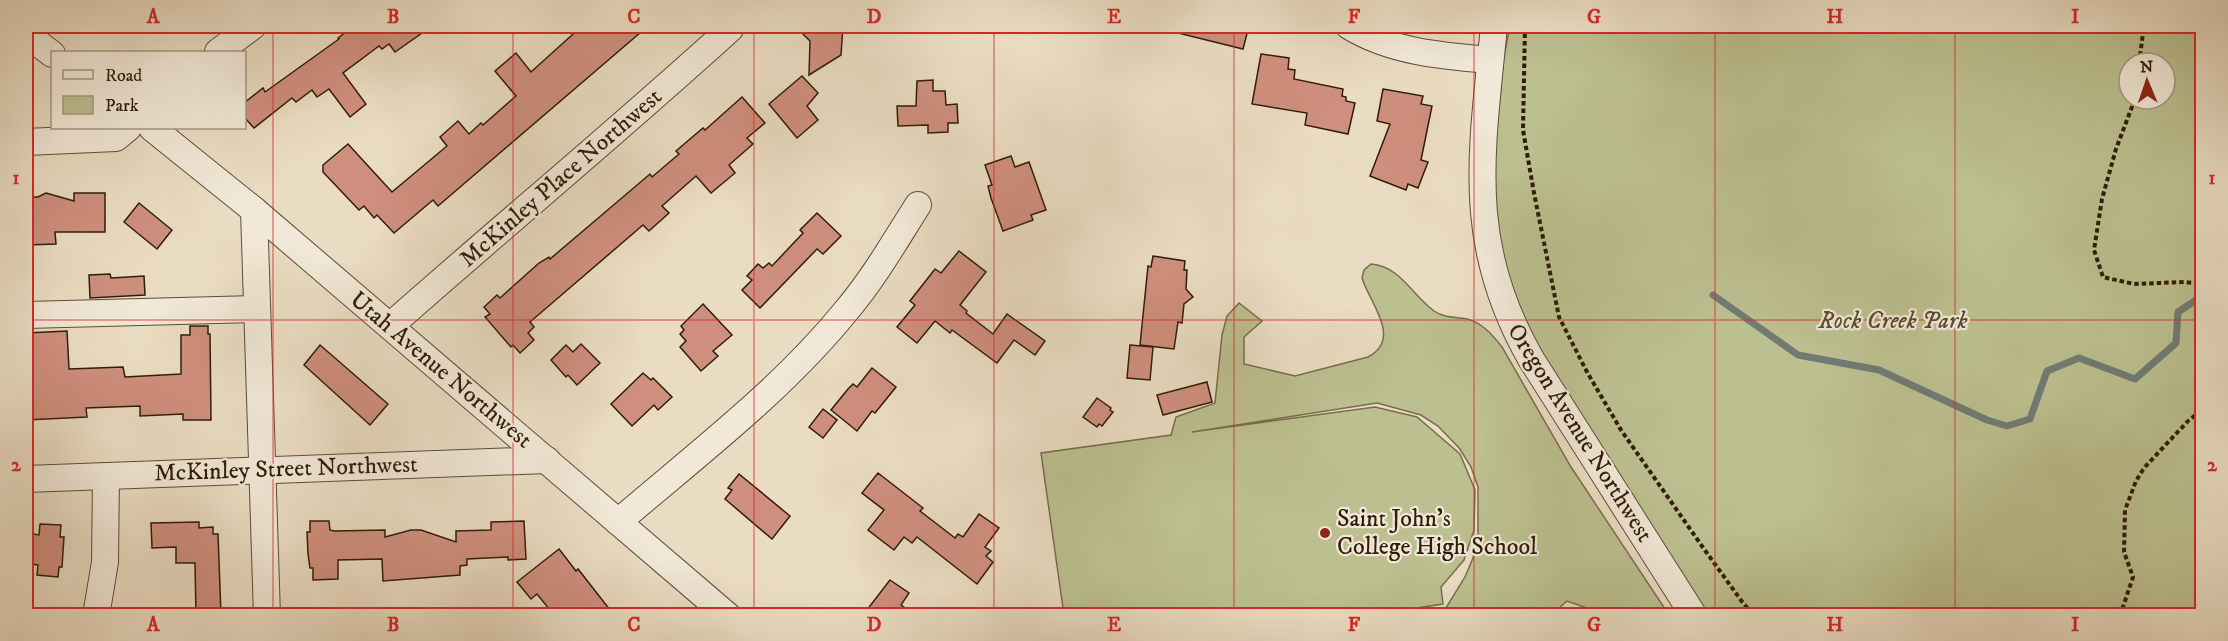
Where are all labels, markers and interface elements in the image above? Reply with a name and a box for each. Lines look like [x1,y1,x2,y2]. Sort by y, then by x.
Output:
text: A [146,5,161,30]
text: B [387,5,399,30]
text: C [627,5,641,30]
text: D [867,5,882,30]
text: E [1107,5,1121,30]
text: F [1348,5,1361,30]
text: G [1587,5,1601,30]
text: H [1827,5,1844,30]
text: I [2071,5,2079,30]
legend [51,51,246,129]
north arrow [2117,51,2177,111]
text: N [2140,57,2153,77]
text: Road [105,65,142,87]
street label: McKinley Place Northwest [454,82,669,274]
text: Park [105,95,139,117]
text: 1 [12,166,20,191]
text: 1 [2208,166,2216,191]
street label: Utah Avenue Northwest [344,285,539,455]
park label: Rock Creek Park [1818,306,1967,336]
street label: Oregon Avenue Northwest [1500,318,1660,548]
street label: McKinley Street Northwest [154,449,419,489]
text: 2 [11,453,22,478]
text: 2 [2207,453,2218,478]
place label: Saint John's College High School [1337,504,1538,562]
marker: Saint John's College High School [1318,526,1332,540]
text: A [146,613,161,638]
text: B [387,613,399,638]
text: C [627,613,641,638]
text: D [867,613,882,638]
text: E [1107,613,1121,638]
text: F [1348,613,1361,638]
text: G [1587,613,1601,638]
text: H [1827,613,1844,638]
text: I [2071,613,2079,638]

